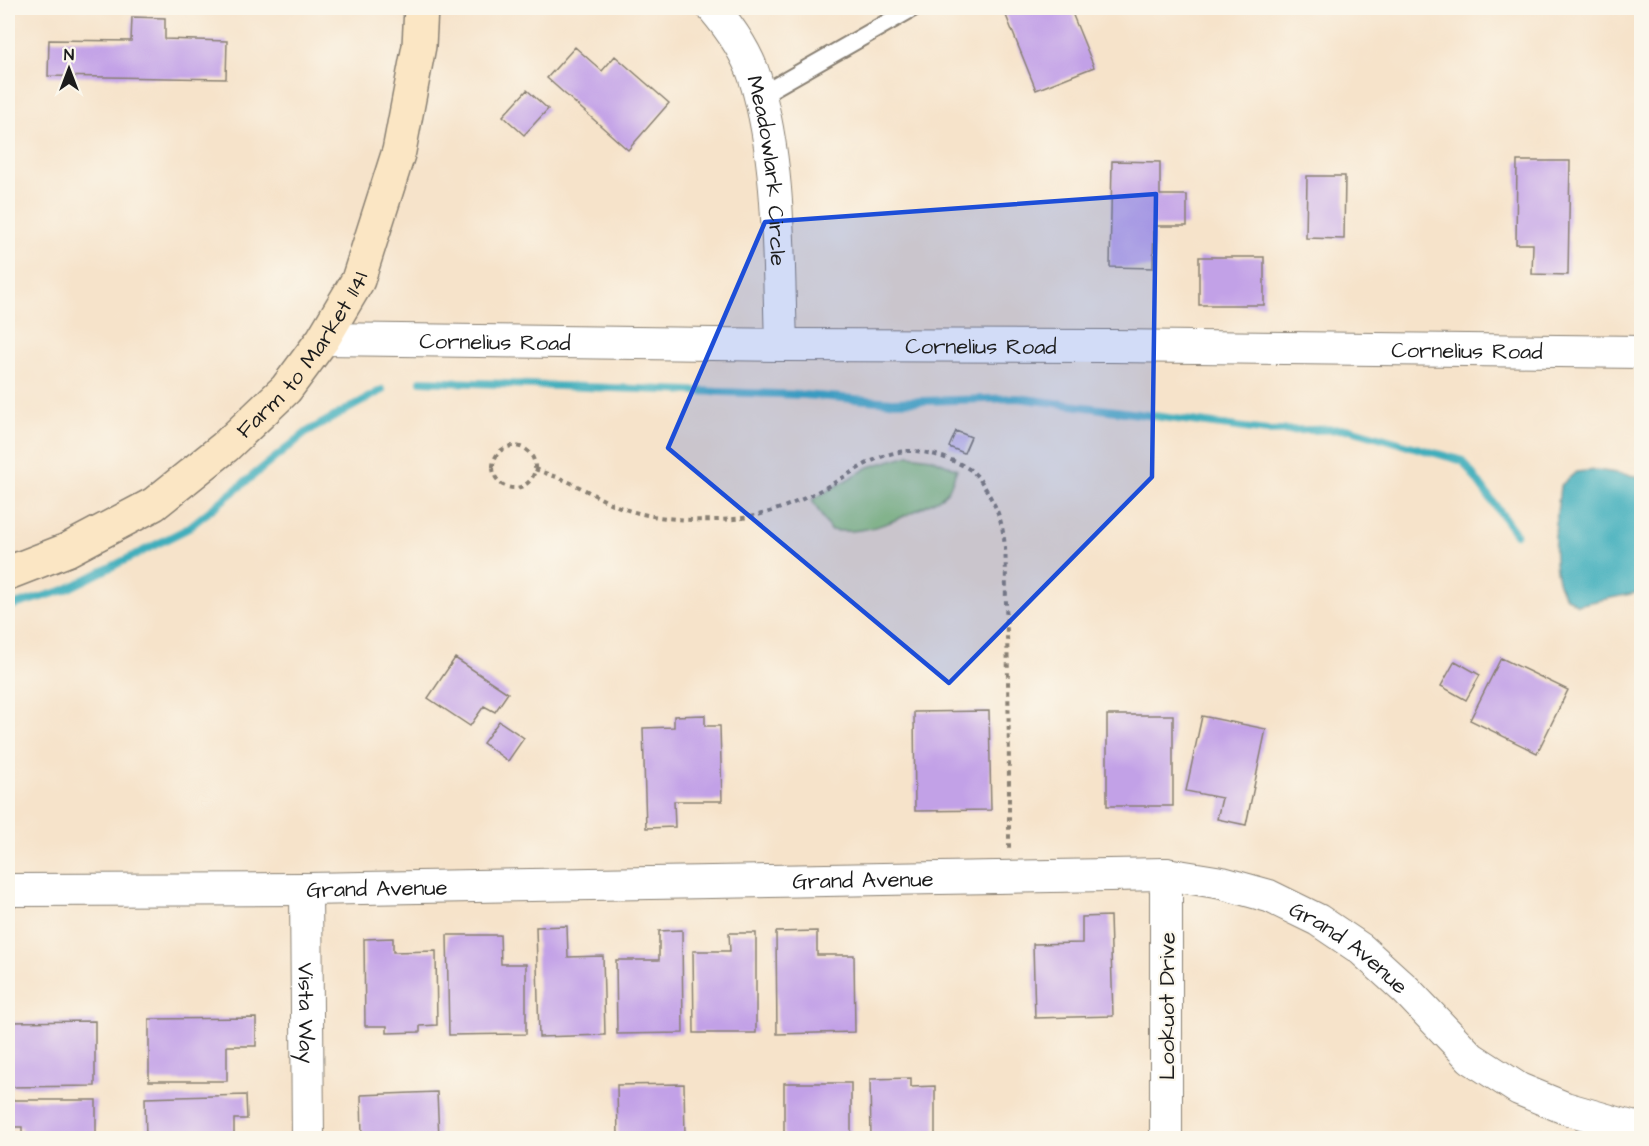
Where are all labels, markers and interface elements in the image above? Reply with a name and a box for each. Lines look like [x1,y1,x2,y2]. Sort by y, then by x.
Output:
north arrow [39,39,99,99]
text: N [64,44,74,66]
street label: Meadowlark Circle [738,72,793,267]
street label: Farm to Market 1141 [230,268,377,446]
street label: Cornelius Road [419,326,571,359]
street label: Cornelius Road [905,331,1057,363]
street label: Cornelius Road [1391,335,1543,368]
street label: Grand Avenue [792,864,934,898]
street label: Grand Avenue [306,873,448,906]
street label: Grand Avenue [1284,894,1415,1002]
street label: Lookuot Drive [1152,932,1183,1080]
street label: Vista Way [289,962,321,1064]

